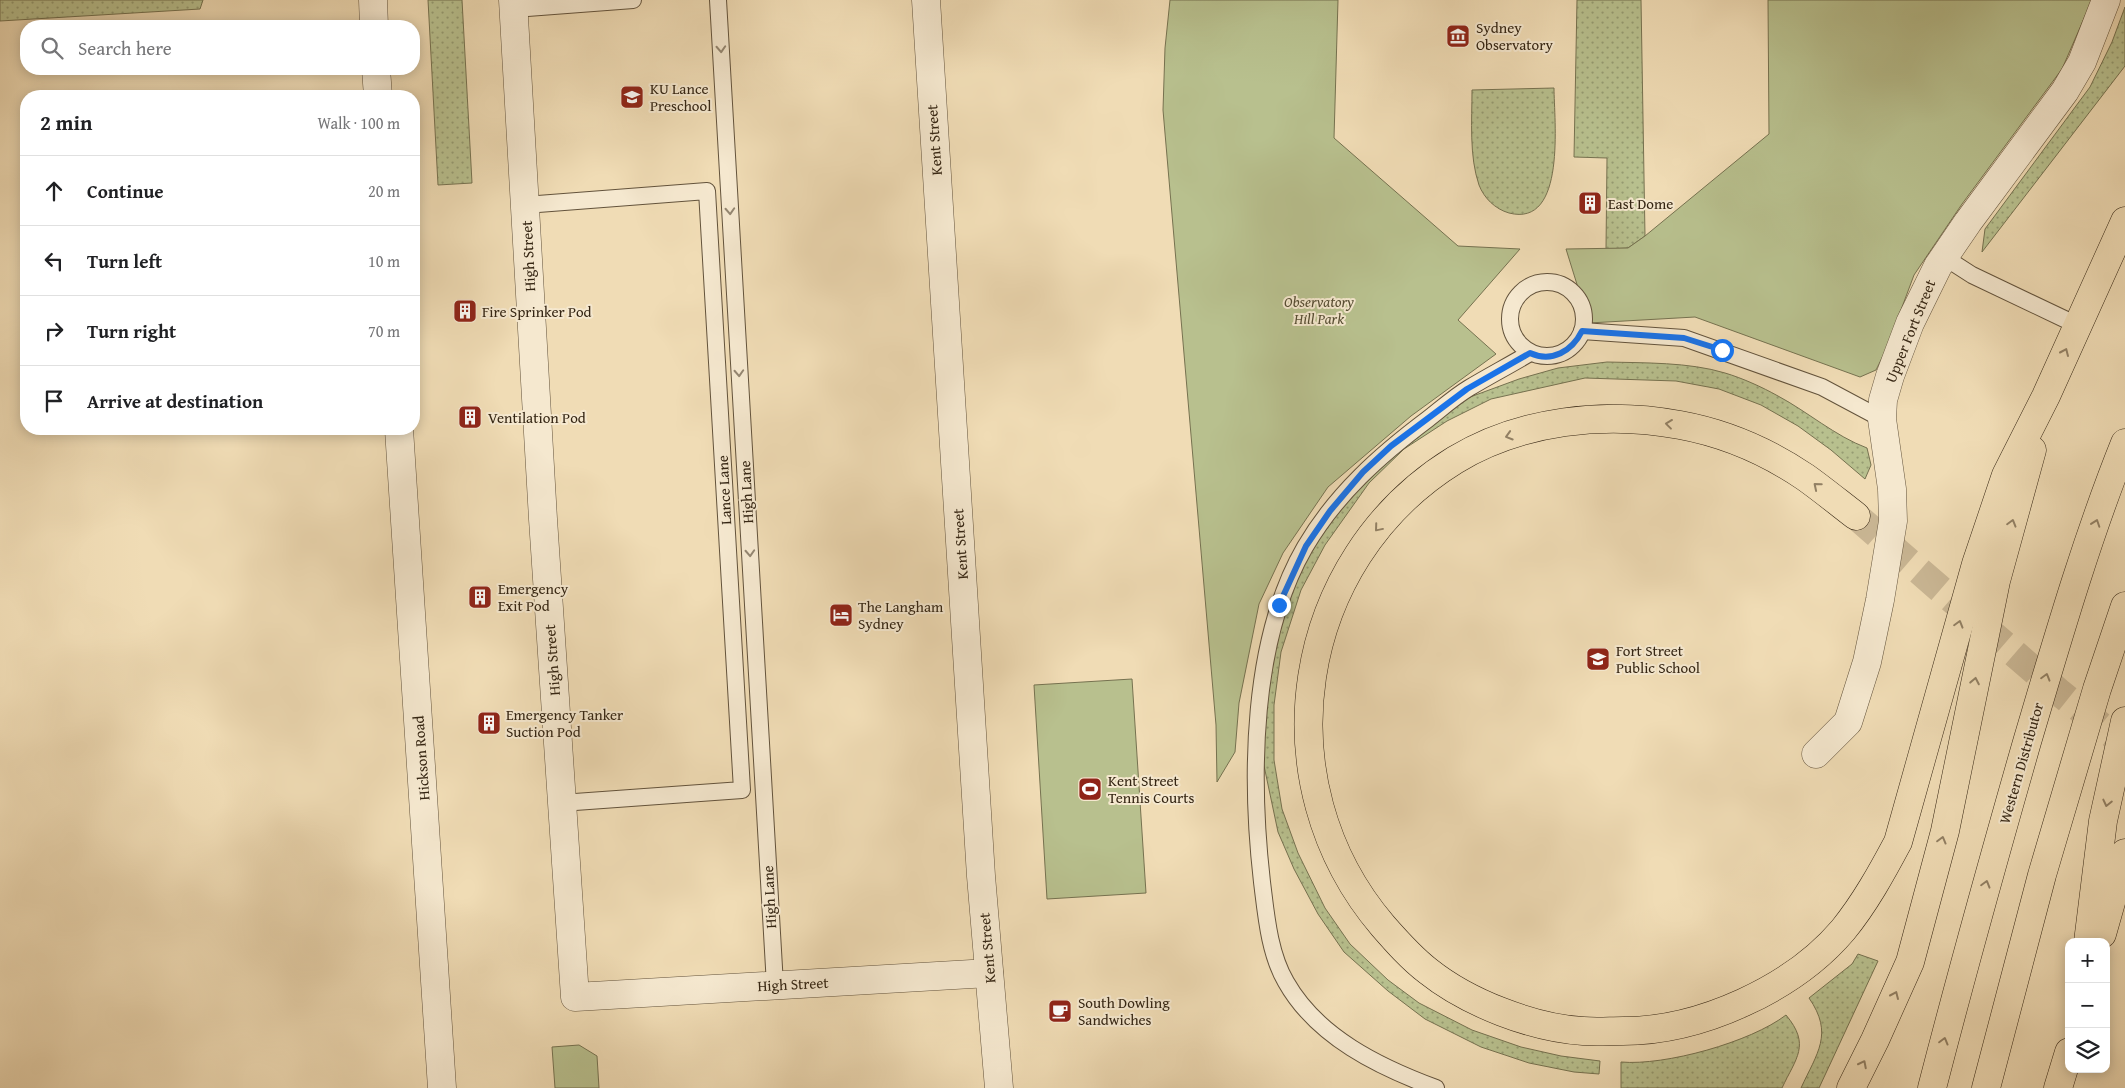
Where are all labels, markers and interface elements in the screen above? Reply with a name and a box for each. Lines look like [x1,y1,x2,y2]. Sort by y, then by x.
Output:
place label: Sydney Observatory [1476,17,1553,55]
search box [20,20,420,75]
museum icon: Sydney Observatory [1445,23,1471,49]
icon: search [38,34,66,62]
text: Search here [78,34,172,62]
one-way arrow [715,45,726,53]
place label: KU Lance Preschool [650,78,711,116]
school or university icon: KU Lance Preschool [619,84,645,110]
street label: Kent Street [921,103,947,176]
text: 2 min [40,107,92,138]
text: Walk · 100 m [317,111,400,135]
icon: ahead [40,177,68,205]
text: Continue [87,177,164,205]
text: 20 m [368,179,400,203]
building icon: East Dome [1577,190,1603,216]
place label: East Dome [1608,193,1673,214]
one-way arrow [724,207,735,215]
street label: High Street [516,219,540,292]
icon: left [40,247,68,275]
text: Turn left [87,247,162,275]
text: 10 m [368,249,400,273]
street label: Upper Fort Street [1880,276,1941,386]
park label: Observatory Hill Park [1284,291,1354,329]
building icon: Fire Sprinker Pod [452,298,478,324]
place label: Fire Sprinker Pod [482,301,592,322]
icon: right [40,317,68,345]
text: Turn right [87,317,176,345]
text: 70 m [368,319,400,343]
route start [1711,339,1734,362]
one-way arrow [2059,348,2070,357]
one-way arrow [734,369,745,377]
icon: arrive [40,387,68,415]
text: Arrive at destination [87,387,263,415]
building icon: Ventilation Pod [457,404,483,430]
place label: Ventilation Pod [488,407,586,428]
one-way arrow [1665,419,1673,430]
one-way arrow [1505,430,1513,440]
street label: Lance Lane [712,455,736,525]
street label: High Lane [734,460,758,524]
one-way arrow [1814,484,1823,492]
street label: Kent Street [947,507,973,580]
one-way arrow [2090,519,2100,527]
one-way arrow [2007,520,2017,528]
one-way arrow [1374,523,1383,532]
one-way arrow [744,549,755,557]
place label: Emergency Exit Pod [498,578,569,616]
building icon: Emergency Exit Pod [467,584,493,610]
route end [1268,594,1291,617]
place label: The Langham Sydney [858,596,944,634]
hotel icon: The Langham Sydney [828,602,854,628]
one-way arrow [1953,621,1963,629]
street label: High Street [539,623,565,696]
place label: Fort Street Public School [1616,640,1700,678]
school or university icon: Fort Street Public School [1585,646,1611,672]
one-way arrow [2040,673,2051,682]
one-way arrow [1970,677,1980,686]
street label: Western Distributor [1994,700,2048,826]
place label: Emergency Tanker Suction Pod [506,704,623,742]
building icon: Emergency Tanker Suction Pod [476,710,502,736]
street label: Hickson Road [408,715,434,801]
place label: Kent Street Tennis Courts [1108,770,1195,808]
sports icon: Kent Street Tennis Courts [1077,776,1103,802]
one-way arrow [2102,798,2113,807]
one-way arrow [1937,837,1947,845]
street label: High Lane [757,865,781,929]
one-way arrow [1981,880,1991,889]
street label: Kent Street [973,911,1001,984]
map controls [2065,938,2110,1073]
button: + [2065,938,2110,983]
street label: High Street [757,972,830,996]
button: − [2065,983,2110,1028]
one-way arrow [1888,991,1899,1000]
place label: South Dowling Sandwiches [1078,992,1170,1030]
cafe icon: South Dowling Sandwiches [1047,998,1073,1024]
button: layers [2065,1028,2110,1073]
one-way arrow [1938,1036,1949,1045]
one-way arrow [1857,1060,1867,1069]

